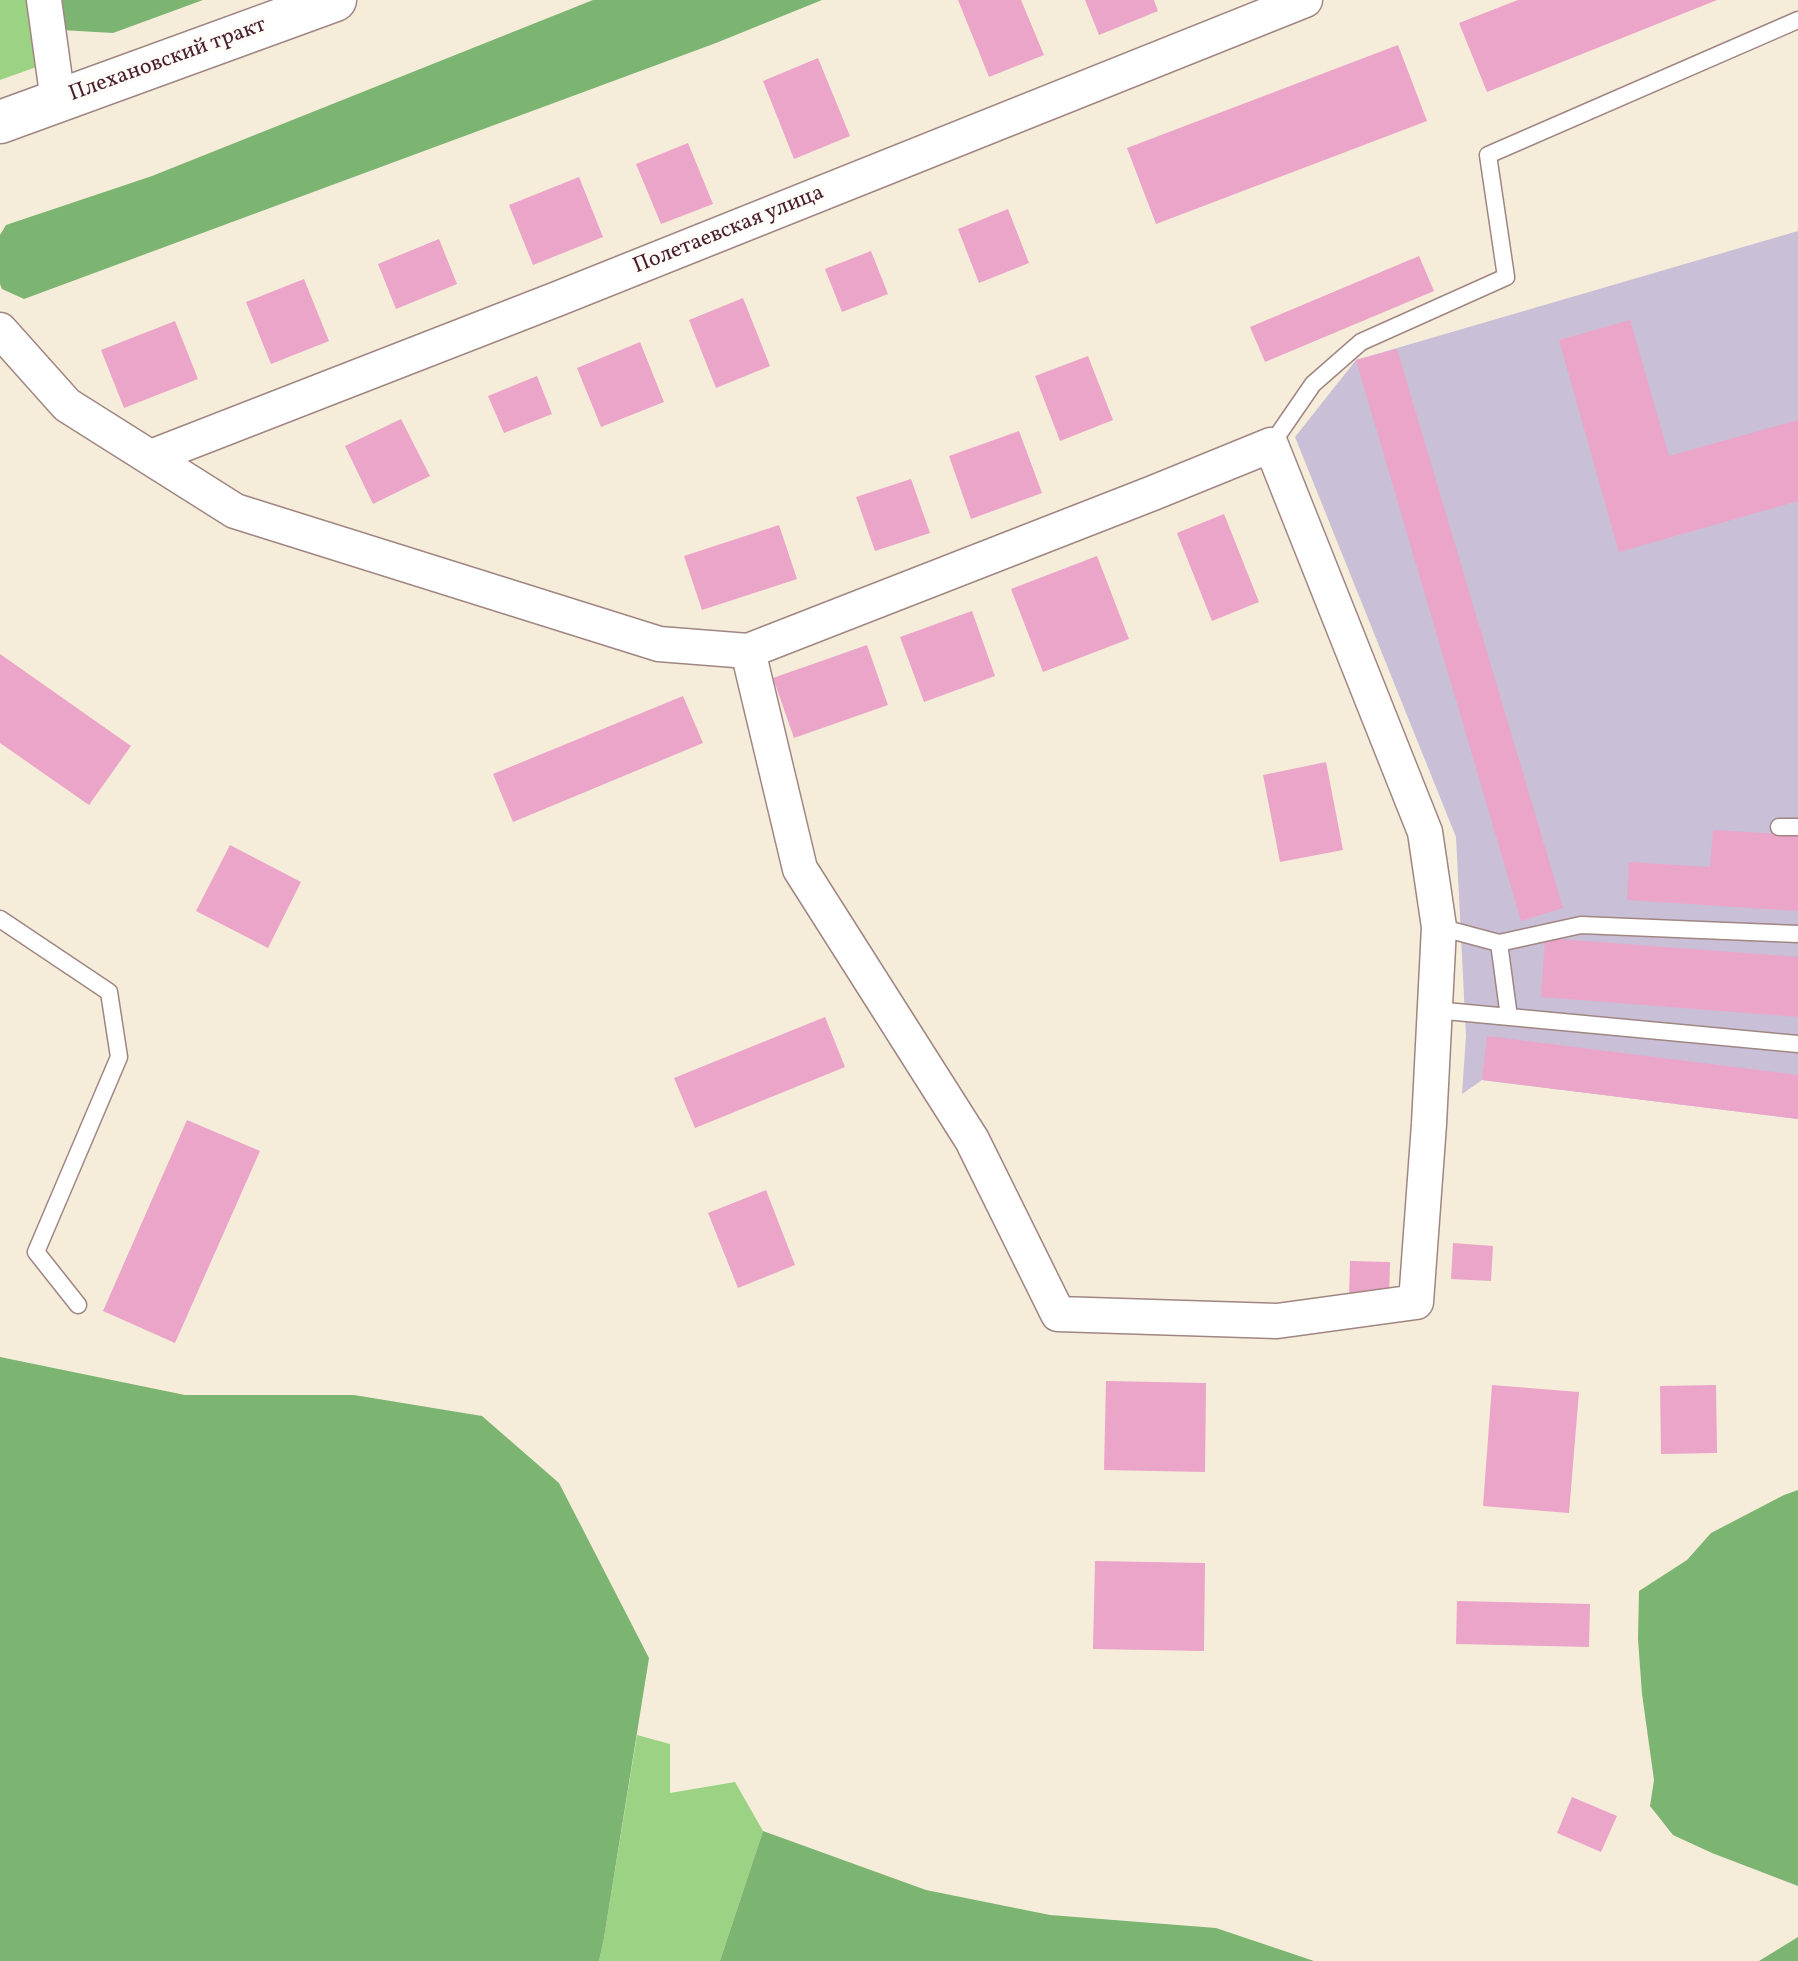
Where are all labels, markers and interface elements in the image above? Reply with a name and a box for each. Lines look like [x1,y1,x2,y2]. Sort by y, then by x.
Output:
street label: Плехановский тракт [66,13,270,109]
street label: Полетаевская улица [630,181,828,281]

